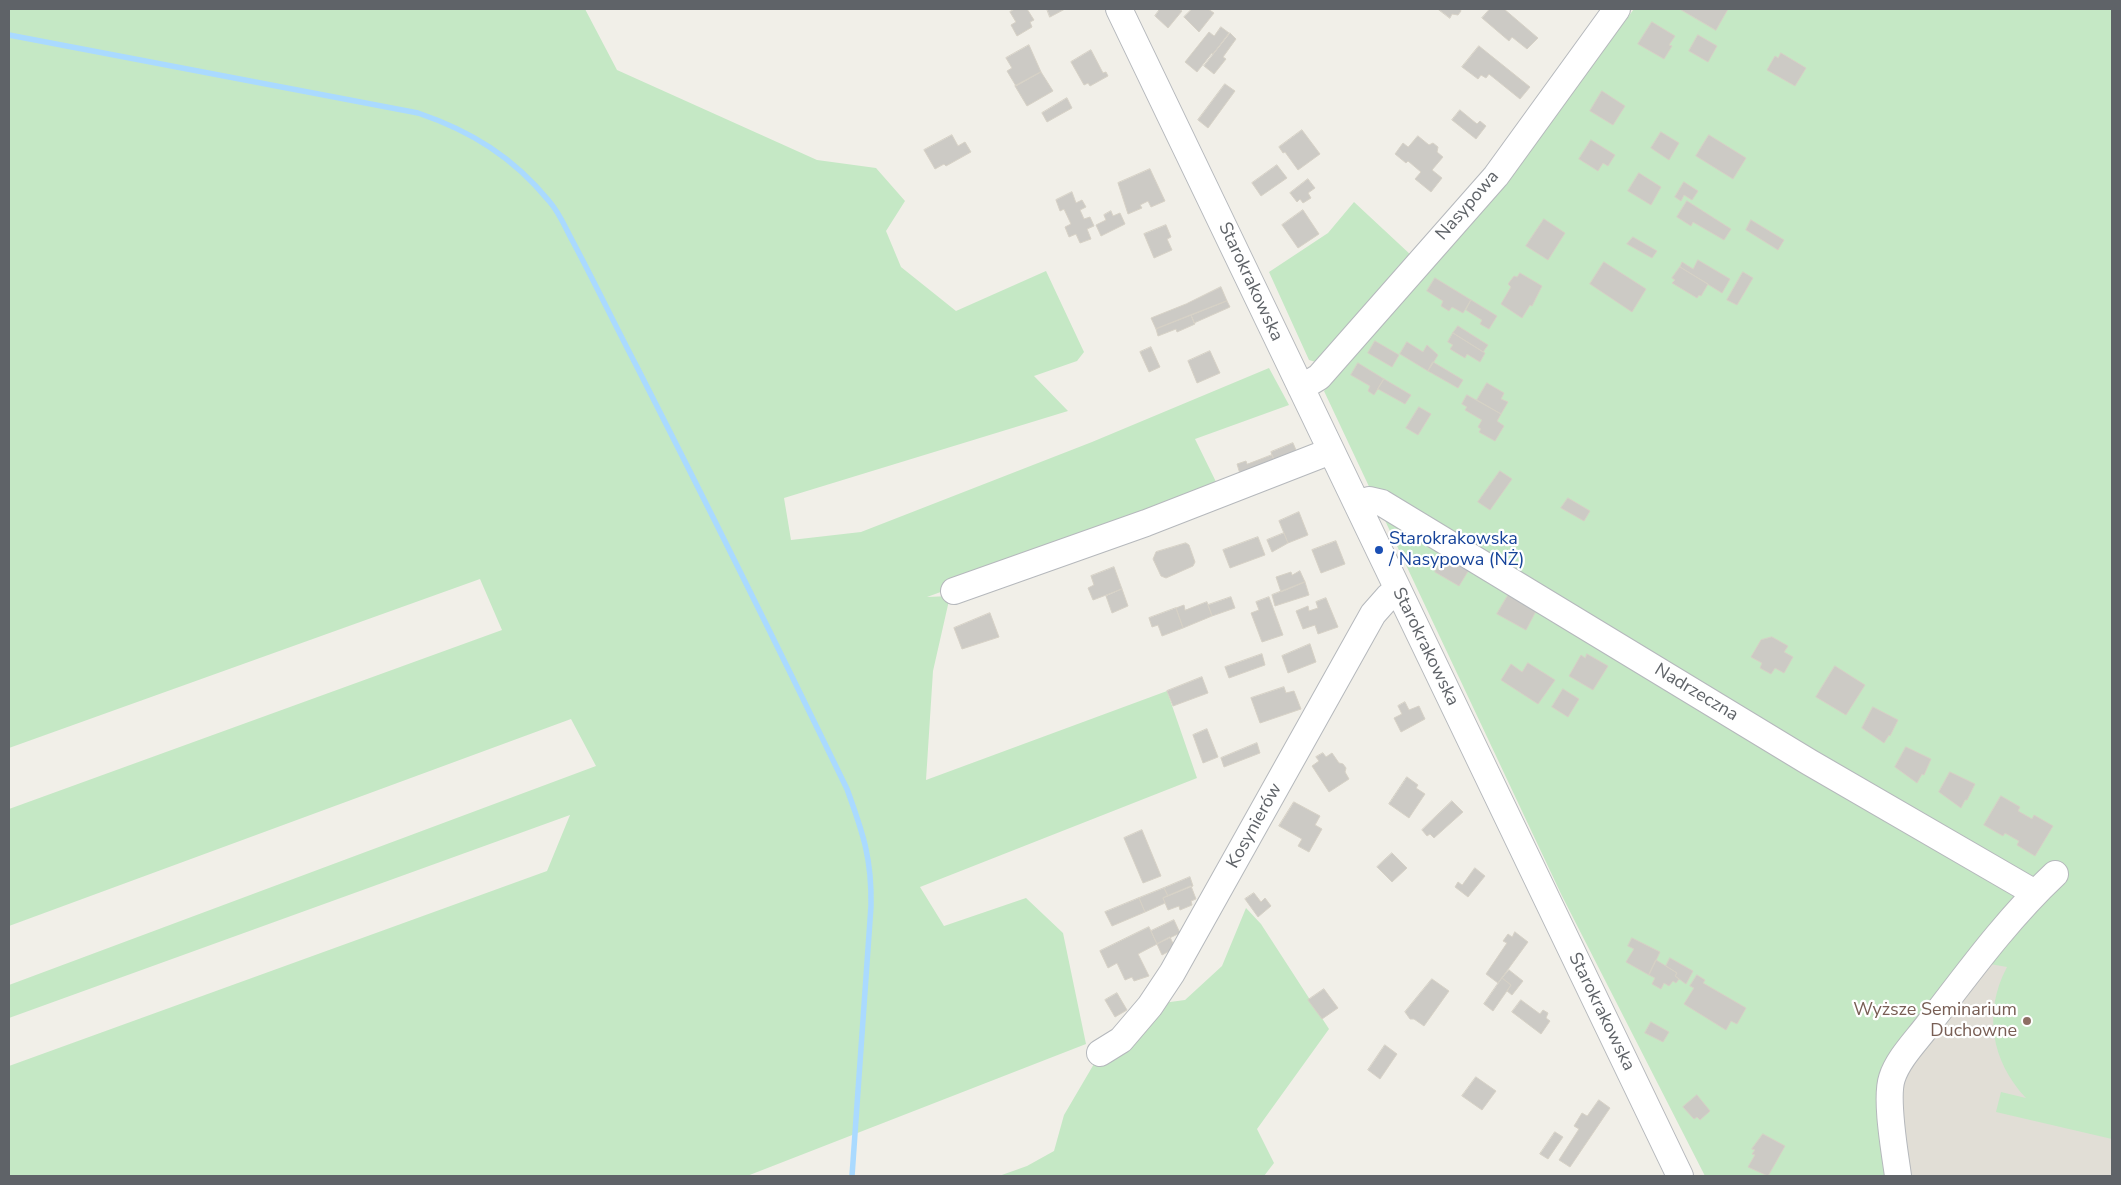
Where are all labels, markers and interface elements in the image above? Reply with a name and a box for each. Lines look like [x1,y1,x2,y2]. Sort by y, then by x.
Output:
street label: Nasypowa [1432,167,1504,245]
street label: Starokrakowska [1213,219,1287,345]
place label: Starokrakowska / Nasypowa (NŻ) [1389,529,1524,572]
marker: Starokrakowska / Nasypowa (NŻ) [1373,544,1385,556]
street label: Starokrakowska [1387,584,1463,710]
street label: Nadrzeczna [1650,660,1742,726]
street label: Kosynierów [1223,780,1287,872]
street label: Starokrakowska [1563,949,1639,1075]
place label: Wyższe Seminarium Duchowne [1853,1000,2017,1042]
marker: Wyższe Seminarium Duchowne [2021,1015,2033,1027]

